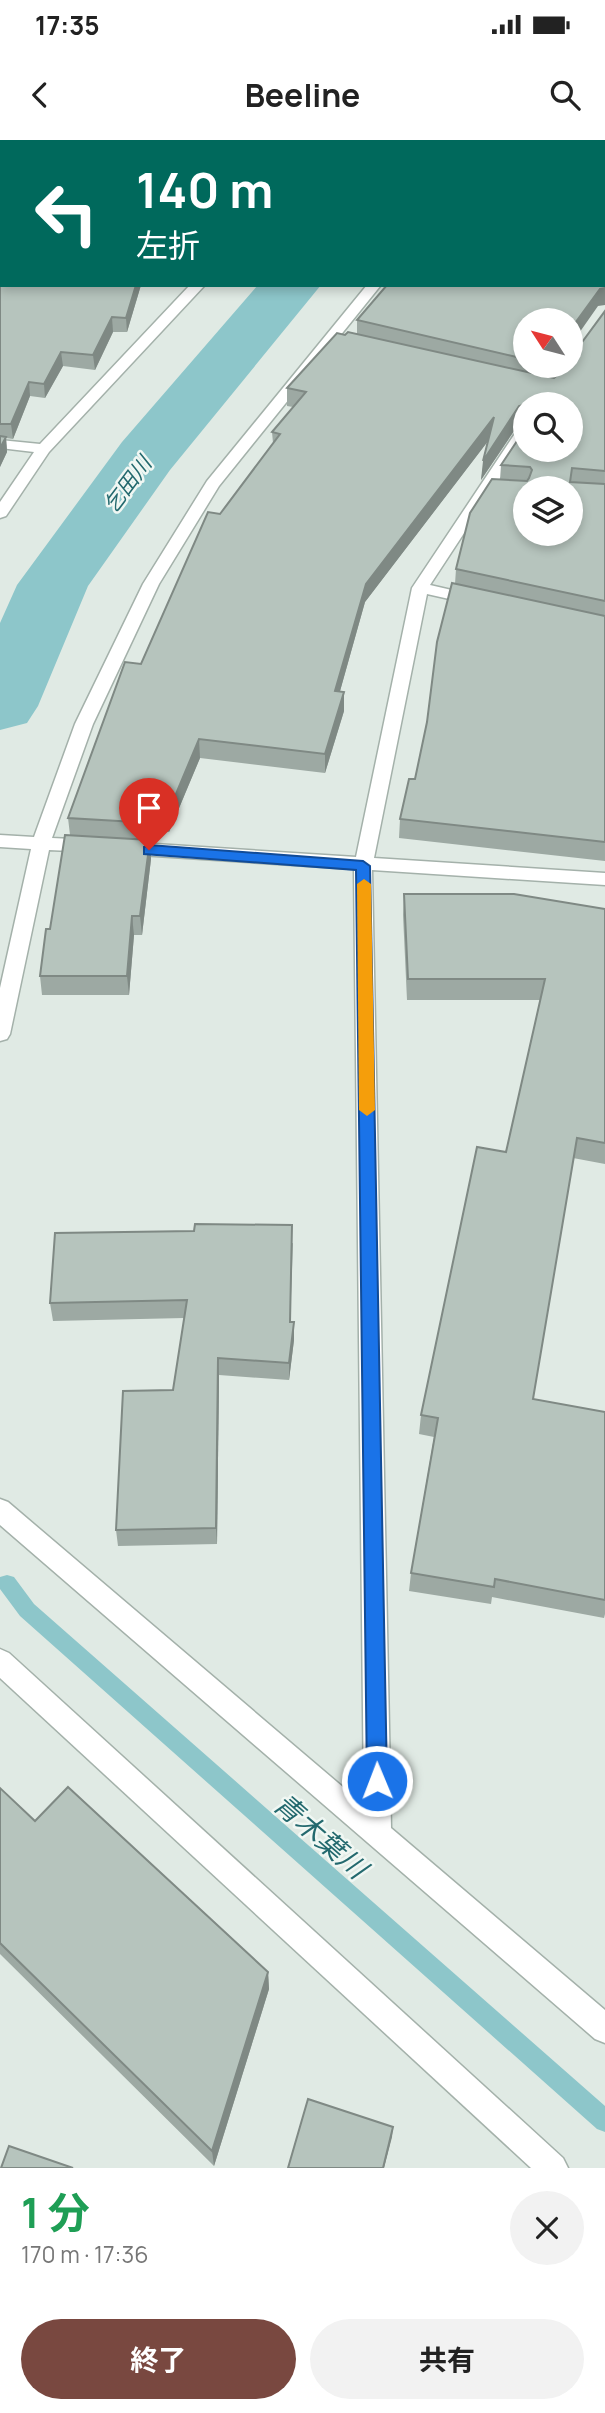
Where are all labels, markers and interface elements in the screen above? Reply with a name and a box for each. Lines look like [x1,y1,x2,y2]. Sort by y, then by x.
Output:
text: 17:35 [35,7,100,43]
text: Beeline [245,73,360,117]
icon: back [21,76,59,114]
icon: search [546,76,584,114]
text: 140 m [136,156,273,223]
icon: left [21,168,112,259]
text: 左折 [136,223,200,267]
north arrow [513,308,583,378]
map controls [513,308,583,546]
button: search [513,392,583,462]
water label: 乞田川 [97,449,158,518]
button: layers [513,476,583,546]
pin [119,778,179,850]
icon: arrive [130,789,168,827]
position arrow [340,1744,414,1818]
water label: 青木葉川 [266,1784,378,1888]
text: 1 分 [21,2183,90,2241]
button: close [510,2191,584,2265]
text: 170 m · 17:36 [21,2238,148,2270]
button: 終了 [21,2319,296,2399]
button: 共有 [310,2319,584,2399]

